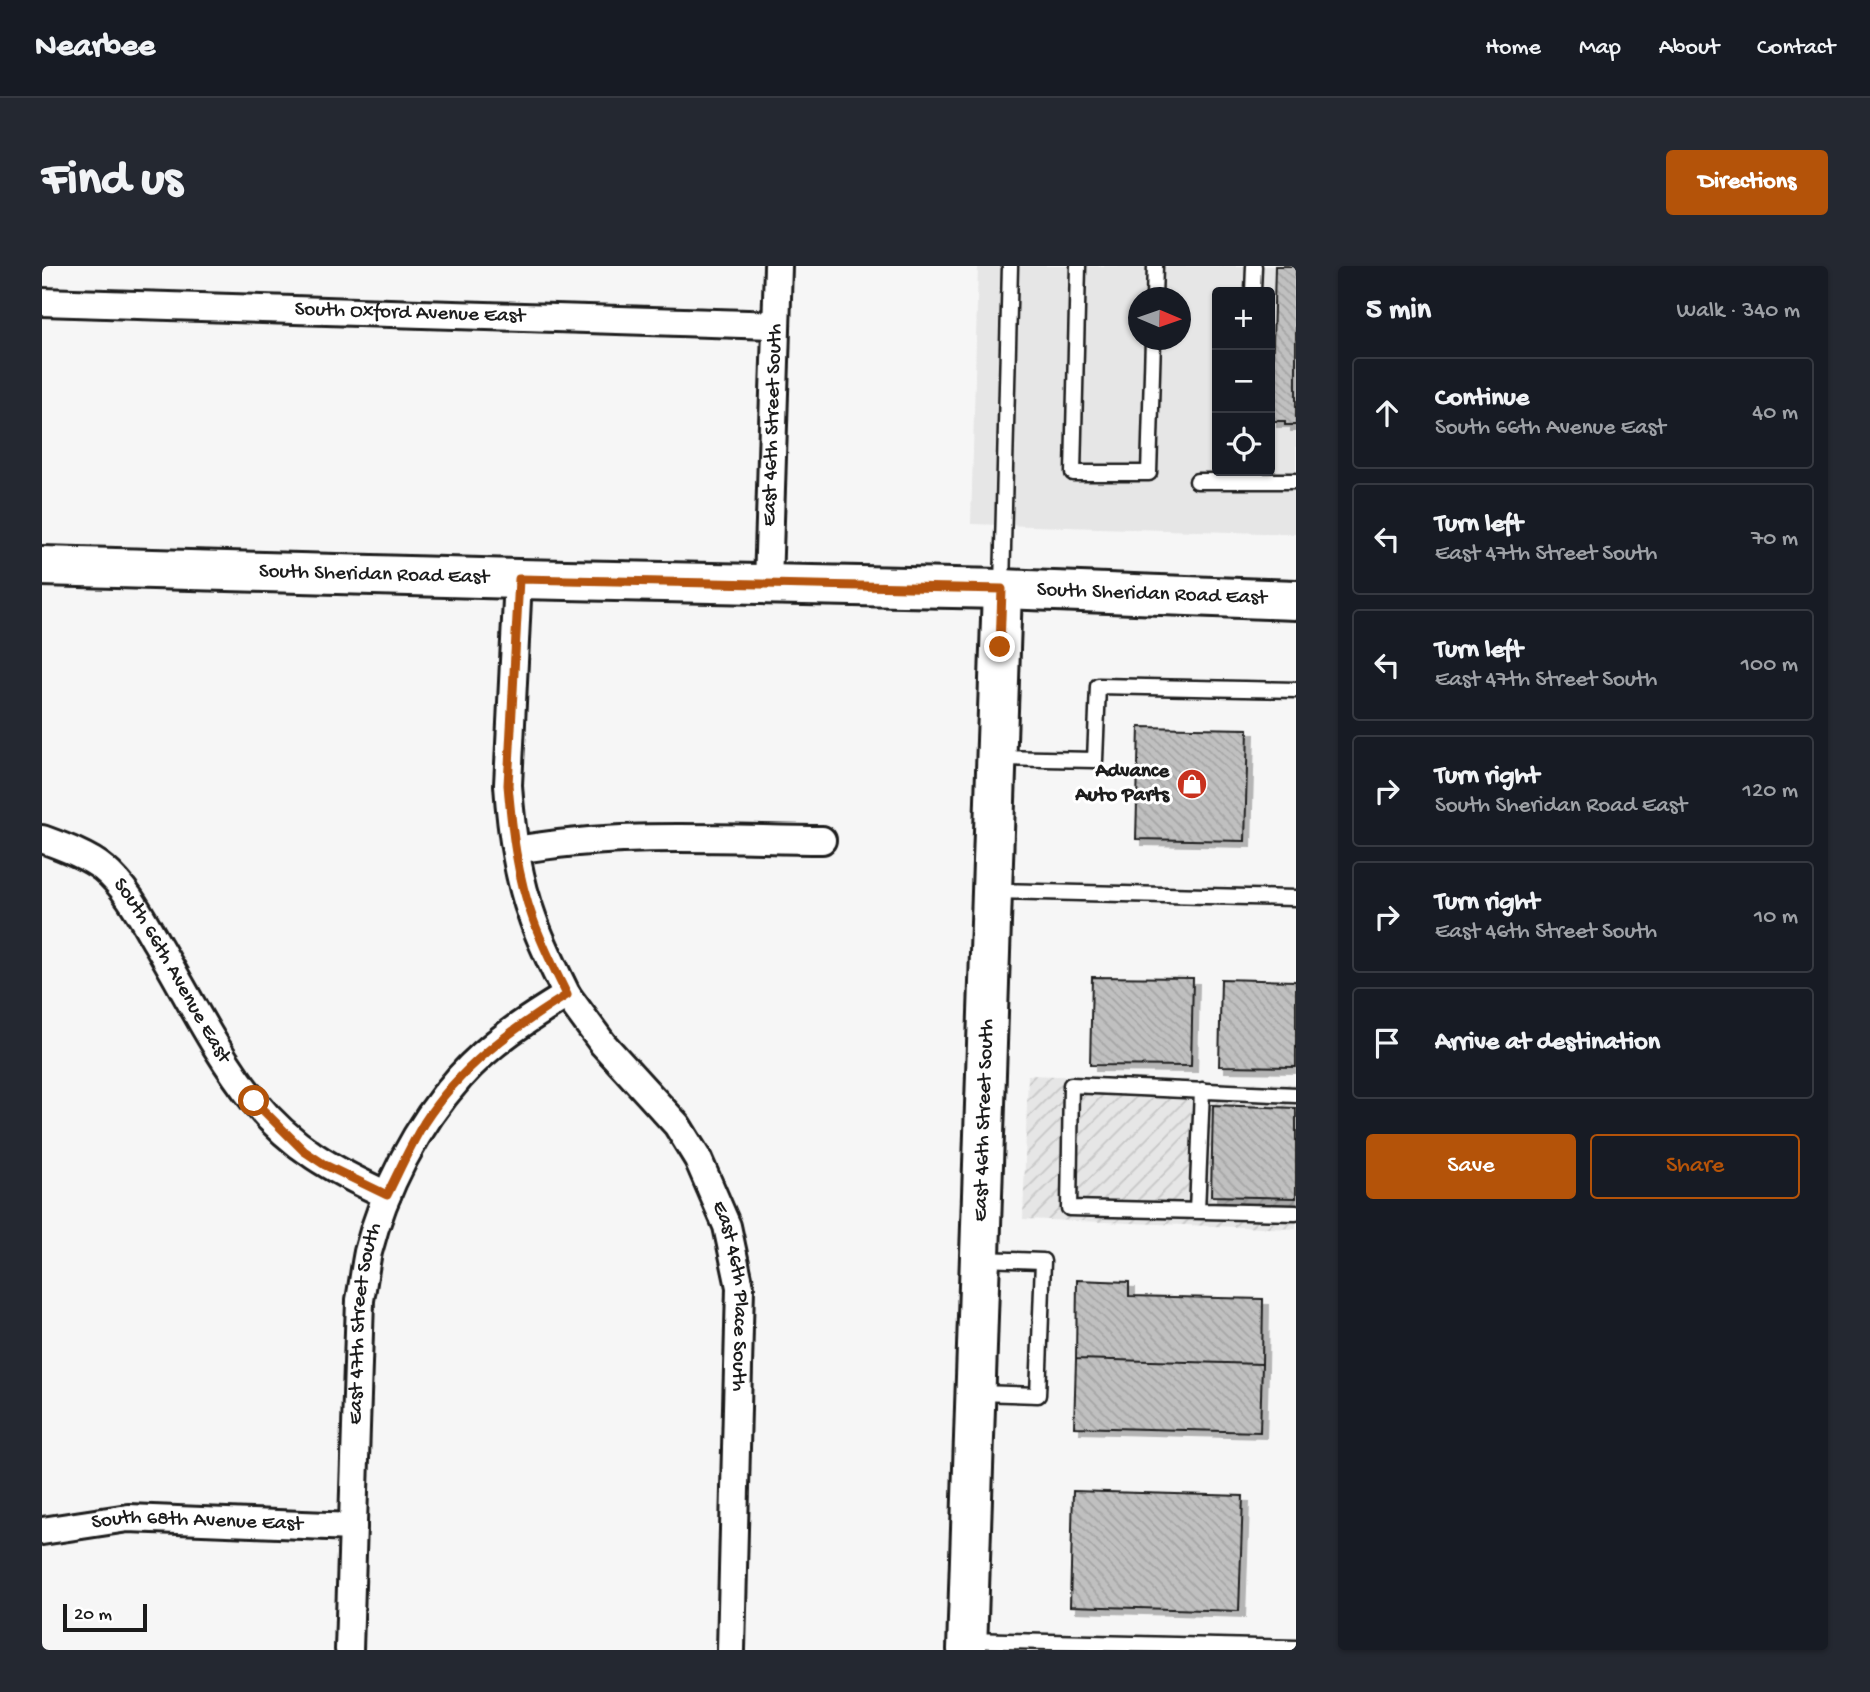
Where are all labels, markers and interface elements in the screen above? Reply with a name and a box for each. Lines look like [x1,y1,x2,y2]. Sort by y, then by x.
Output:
text: Nearbee [35,29,155,67]
text: Home [1485,34,1541,63]
text: Map [1579,34,1621,63]
text: About [1659,34,1719,63]
text: Contact [1757,34,1835,63]
button: Directions [1666,150,1828,215]
text: Find us [42,153,182,211]
north arrow [1128,287,1191,350]
map controls [1212,287,1275,476]
button: + [1212,287,1275,350]
text: 5 min [1366,294,1431,329]
street label: South Oxford Avenue East [294,297,528,330]
text: Walk · 340 m [1677,298,1800,325]
street label: East 46th Street South [757,323,789,527]
button: − [1212,350,1275,413]
text: Continue [1435,384,1529,415]
icon: ahead [1368,394,1406,432]
text: 40 m [1752,400,1798,427]
button: locate [1212,413,1275,476]
text: South 66th Avenue East [1435,415,1666,442]
text: Turn left [1435,510,1523,541]
icon: left [1368,520,1406,558]
text: 70 m [1751,526,1798,553]
text: East 47th Street South [1435,541,1657,568]
street label: South Sheridan Road East [258,559,492,591]
street label: South Sheridan Road East [1036,578,1269,611]
route end [984,631,1015,662]
text: Turn left [1435,636,1523,667]
icon: left [1368,646,1406,684]
text: 100 m [1741,652,1798,679]
text: East 47th Street South [1435,667,1657,694]
place label: Advance Auto Parts [1074,760,1170,809]
text: Turn right [1435,762,1539,793]
shop icon: Advance Auto Parts [1175,767,1209,801]
icon: right [1368,772,1406,810]
text: 120 m [1743,778,1798,805]
text: South Sheridan Road East [1435,793,1687,820]
street label: South 66th Avenue East [107,873,237,1070]
text: Turn right [1435,888,1539,919]
icon: right [1368,898,1406,936]
text: 10 m [1754,904,1798,931]
text: East 46th Street South [1435,919,1657,946]
street label: East 46th Street South [969,1018,1000,1222]
icon: arrive [1368,1024,1406,1062]
text: Arrive at destination [1435,1028,1660,1059]
route start [238,1085,269,1116]
button: Save [1366,1134,1576,1199]
button: Share [1590,1134,1800,1199]
street label: East 46th Place South [705,1197,753,1392]
street label: East 47th Street South [344,1220,388,1425]
street label: South 68th Avenue East [90,1505,306,1538]
scale bar [63,1601,147,1633]
text: 20 m [74,1604,112,1627]

